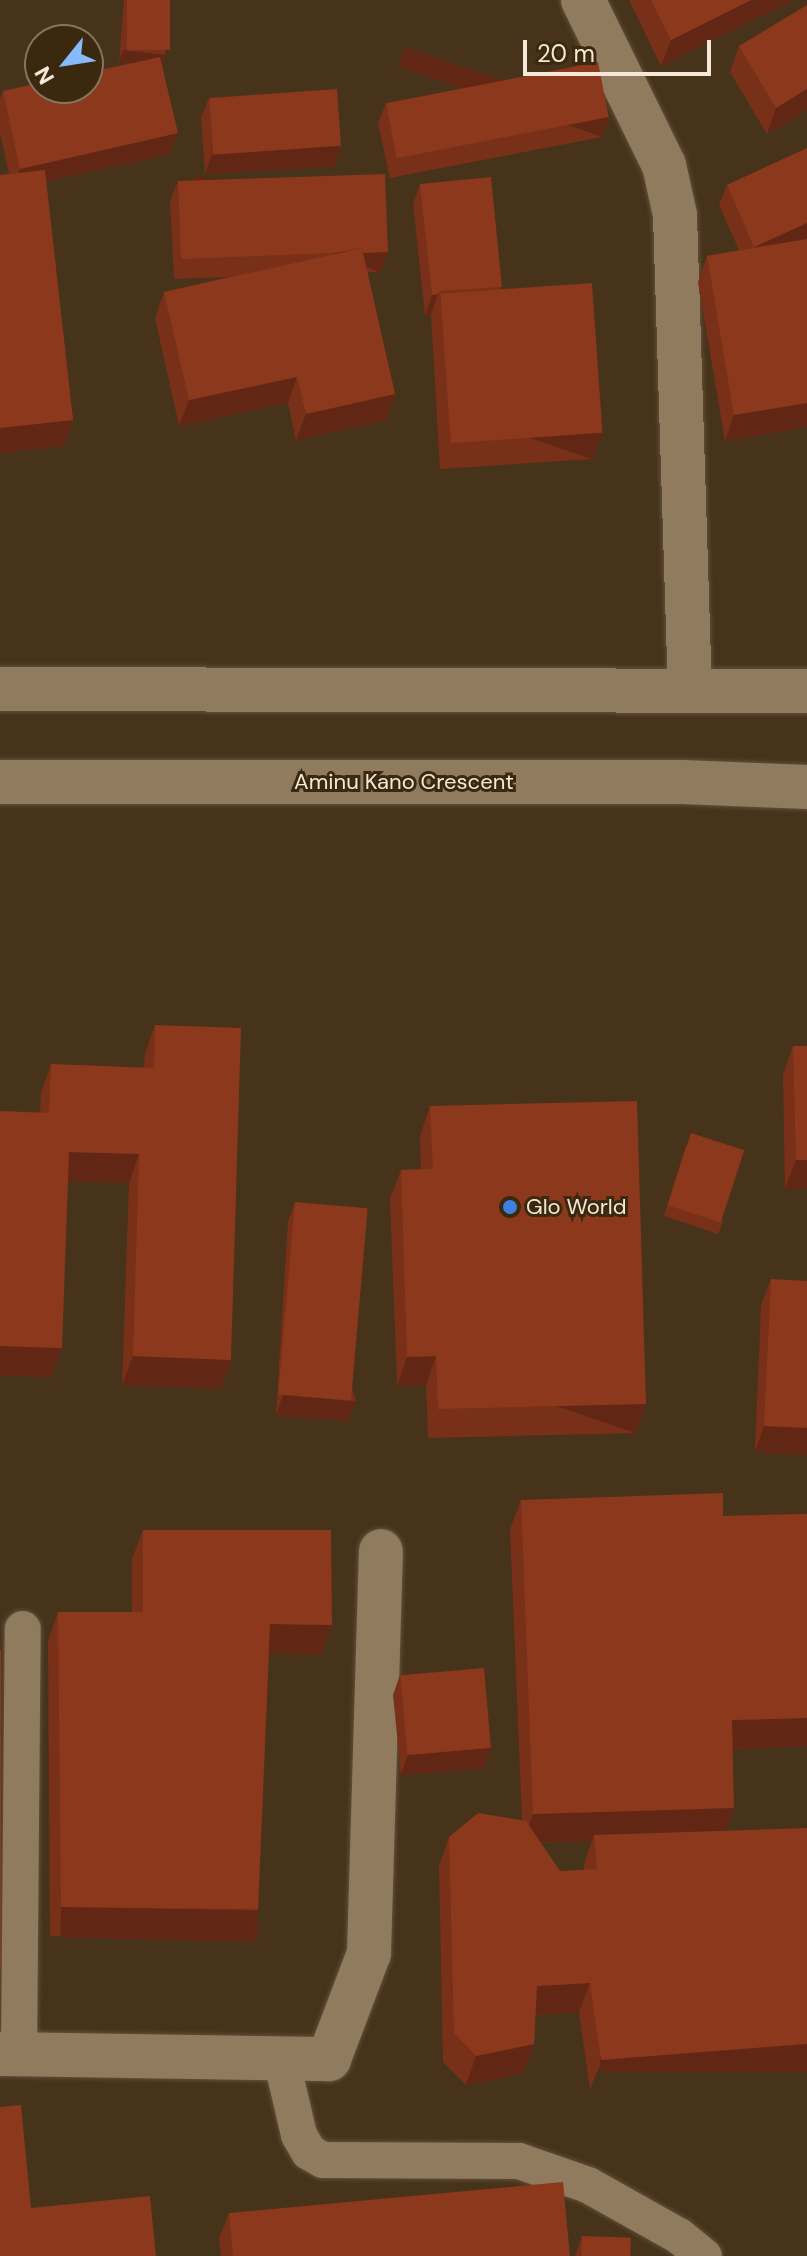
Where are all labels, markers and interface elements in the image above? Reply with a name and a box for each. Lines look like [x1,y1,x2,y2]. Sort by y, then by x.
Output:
north arrow [24,24,104,104]
scale bar [527,24,715,74]
text: 20 m [537,38,595,69]
text: N [28,61,61,89]
street label: Aminu Kano Crescent [294,769,514,795]
place label: Glo World [526,1194,627,1220]
marker: Glo World [501,1198,519,1216]

